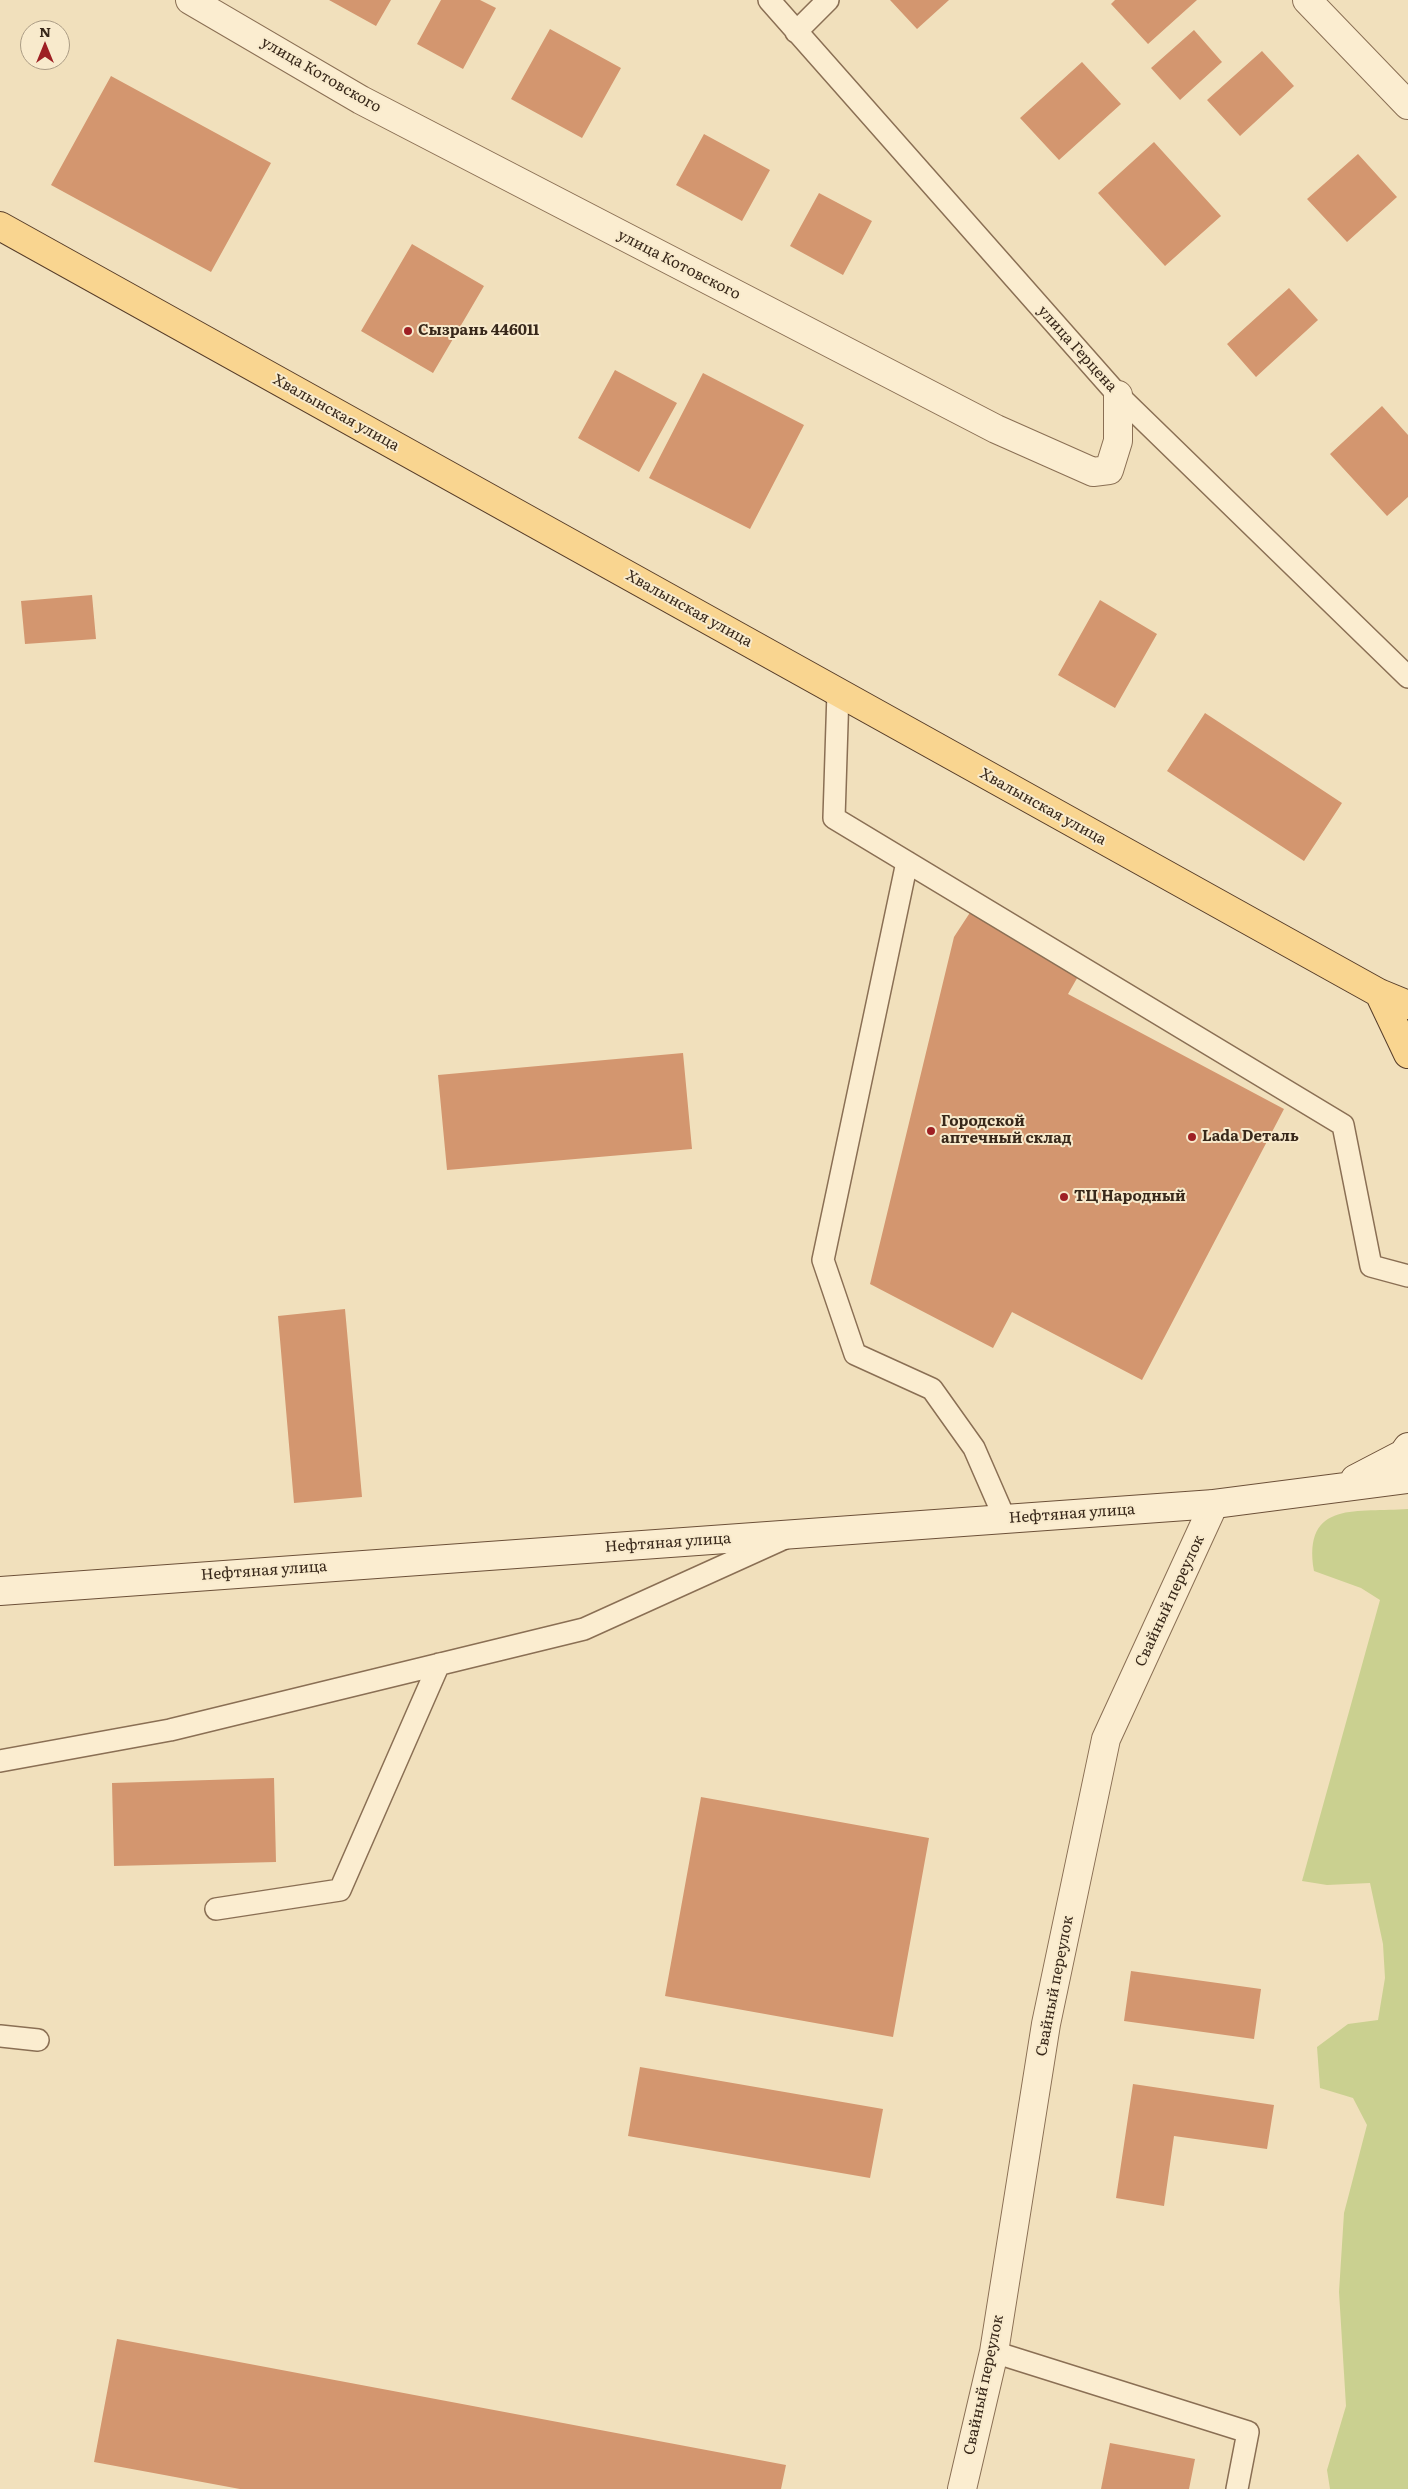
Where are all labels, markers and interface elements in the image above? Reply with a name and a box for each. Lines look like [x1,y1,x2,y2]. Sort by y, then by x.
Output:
north arrow [20,20,70,70]
text: N [39,21,51,41]
street label: улица Котовского [258,33,384,117]
street label: улица Котовского [614,226,744,304]
street label: улица Герцена [1034,302,1120,396]
place label: Сызрань 446011 [418,322,539,340]
marker: Сызрань 446011 [402,325,414,337]
street label: Хвалынская улица [270,371,402,455]
street label: Хвалынская улица [623,567,755,651]
street label: Хвалынская улица [977,765,1109,849]
place label: Городской аптечный склад [941,1113,1072,1148]
marker: Городской аптечный склад [925,1125,937,1137]
place label: Lada Dеталь [1202,1128,1299,1146]
marker: Lada Dеталь [1186,1131,1198,1143]
place label: ТЦ Народный [1074,1188,1186,1206]
marker: ТЦ Народный [1058,1191,1070,1203]
street label: Нефтяная улица [1008,1501,1136,1527]
street label: Нефтяная улица [604,1530,732,1556]
street label: Свайный переулок [1132,1532,1208,1670]
street label: Нефтяная улица [200,1558,328,1584]
street label: Свайный переулок [1033,1914,1077,2058]
street label: Свайный переулок [960,2313,1008,2457]

